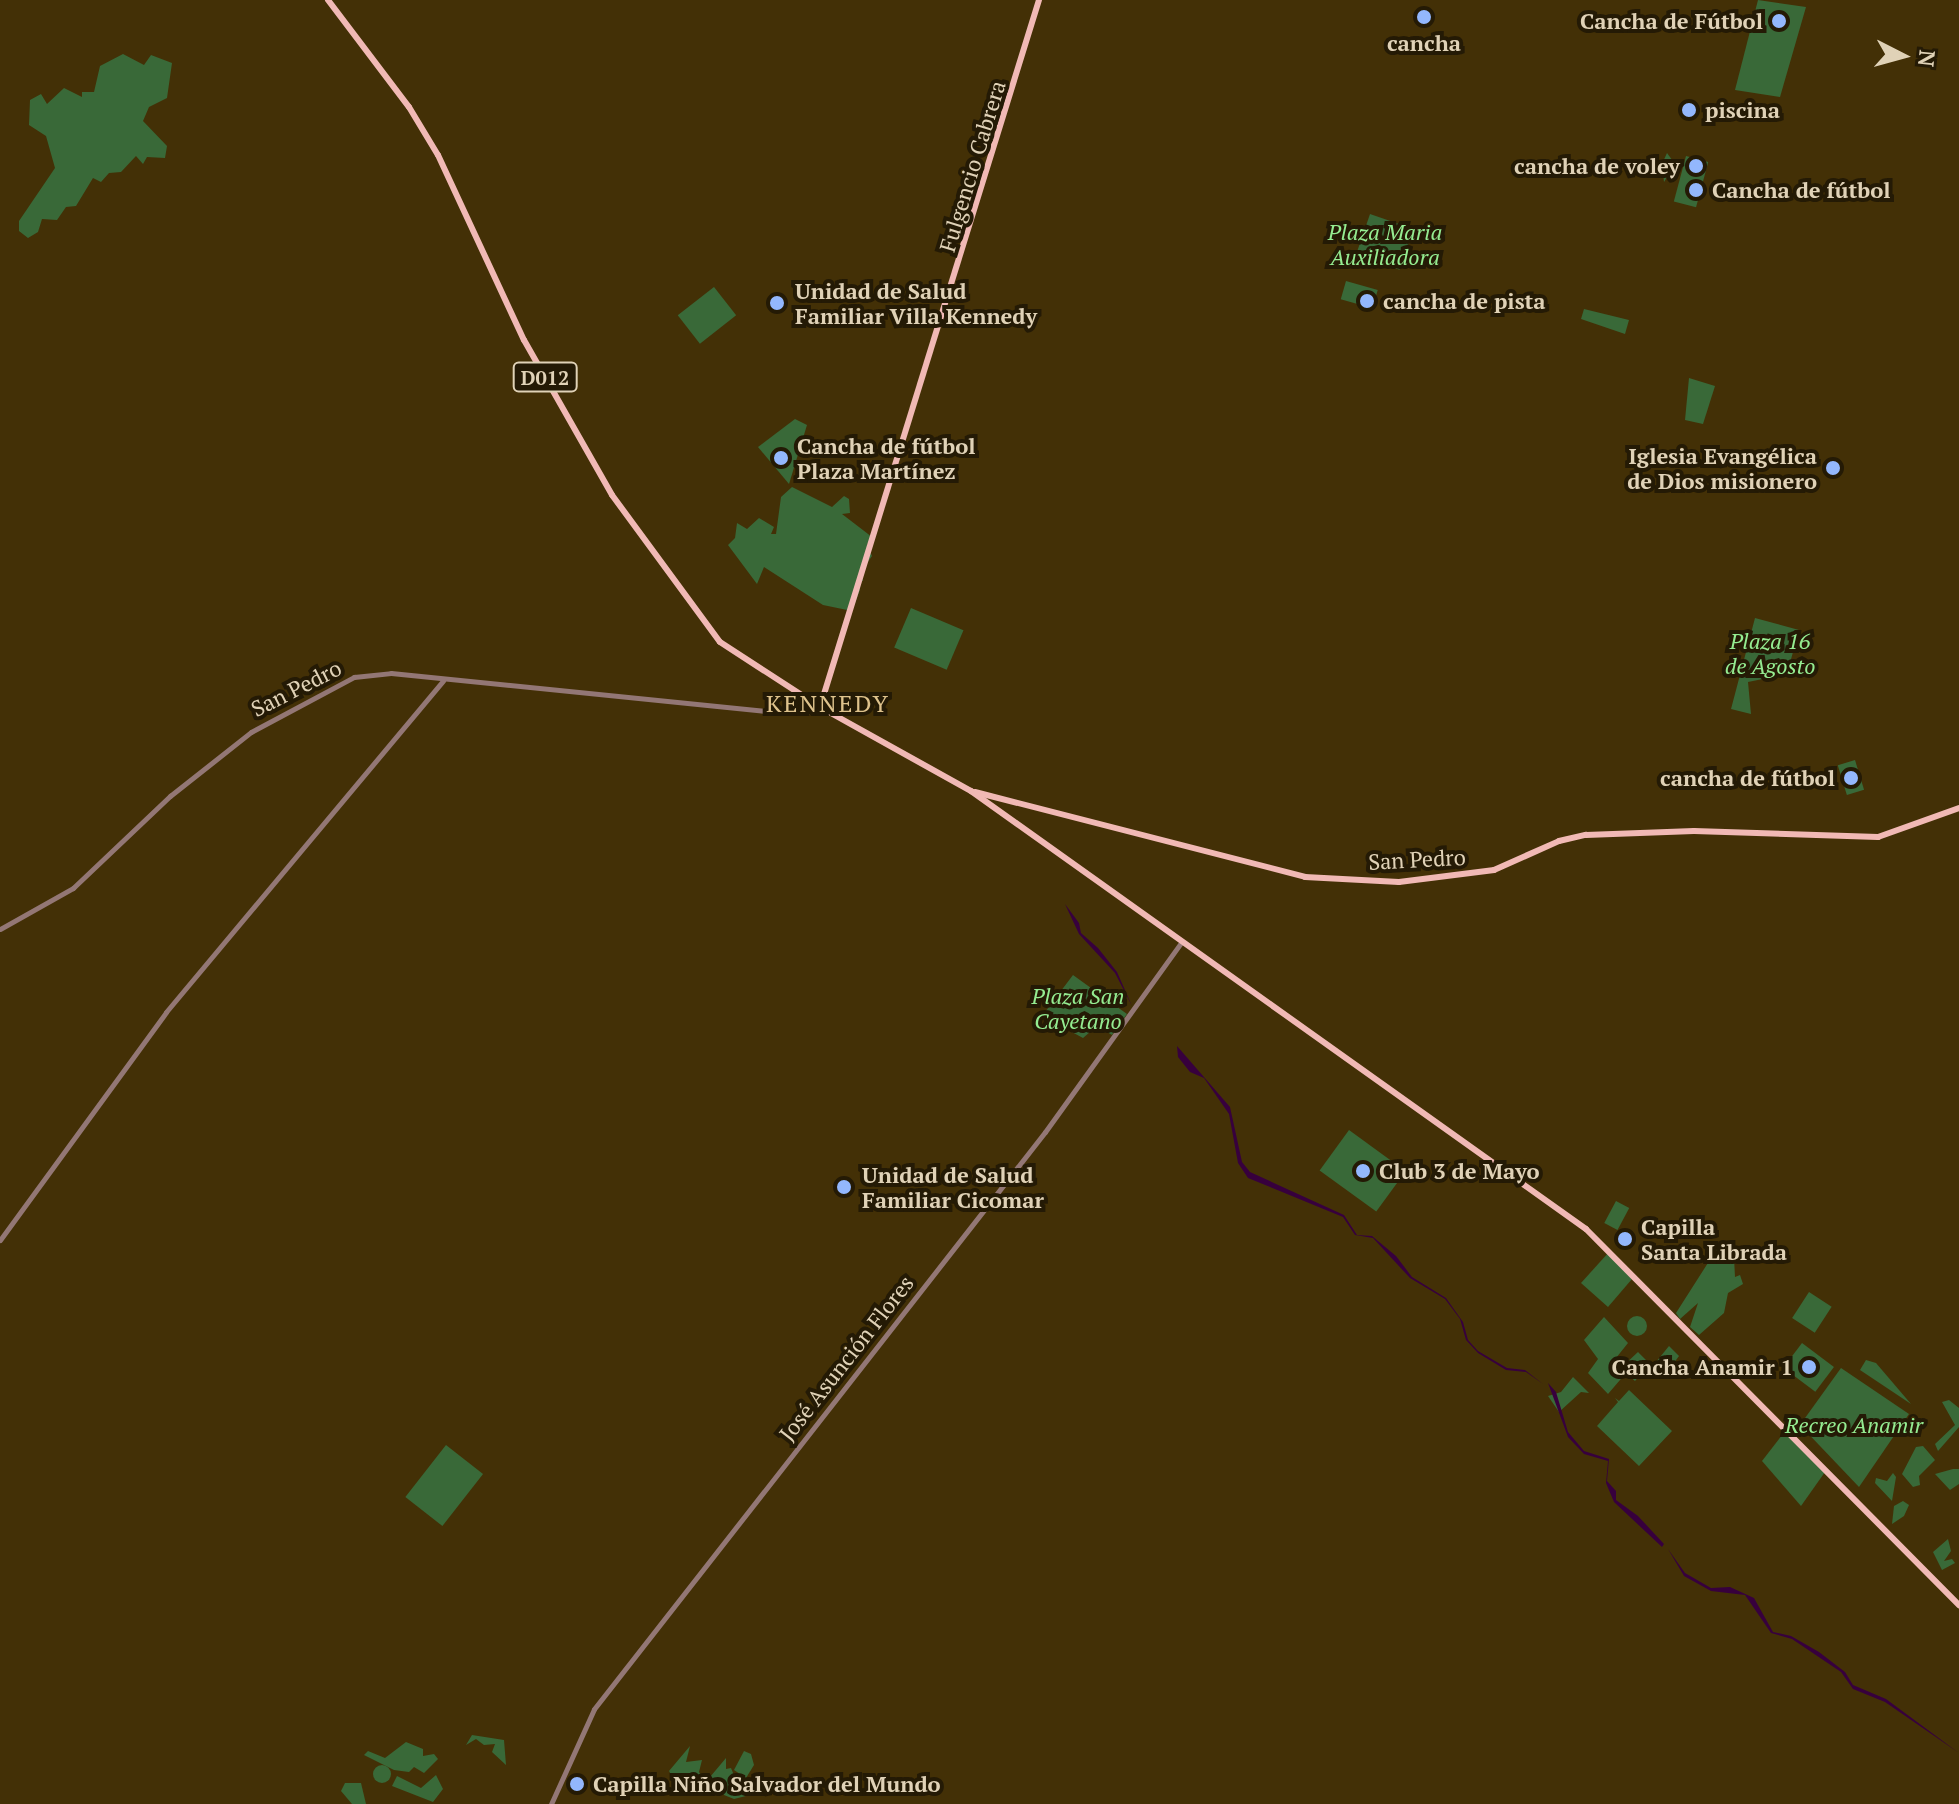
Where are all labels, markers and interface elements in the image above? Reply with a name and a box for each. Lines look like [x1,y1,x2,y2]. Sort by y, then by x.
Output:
marker: cancha [1415,8,1433,26]
place label: Cancha de Fútbol [1580,8,1763,34]
marker: Cancha de Fútbol [1770,12,1788,30]
north arrow [1863,16,1943,96]
place label: cancha [1387,30,1461,56]
text: N [1912,49,1943,68]
street label: Fulgencio Cabrera [933,77,1011,255]
place label: piscina [1705,97,1780,123]
marker: piscina [1680,101,1698,119]
place label: cancha de voley [1514,153,1680,179]
marker: cancha de voley [1687,157,1705,175]
place label: Cancha de fútbol [1712,177,1891,203]
marker: Cancha de fútbol [1687,181,1705,199]
park label: Plaza Maria Auxiliadora [1328,218,1442,270]
place label: Unidad de Salud Familiar Villa Kennedy [795,277,1037,328]
place label: cancha de pista [1383,288,1546,314]
marker: Unidad de Salud Familiar Villa Kennedy [766,292,788,314]
marker: cancha de pista [1358,292,1376,310]
road number: D012 [511,361,579,393]
place label: Cancha de fútbol Plaza Martínez [797,432,976,484]
place label: Iglesia Evangélica de Dios misionero [1627,442,1817,494]
marker: Cancha de fútbol Plaza Martínez [772,449,790,467]
marker: Iglesia Evangélica de Dios misionero [1824,459,1842,477]
park label: Plaza 16 de Agosto [1724,627,1816,678]
street label: San Pedro [247,654,345,722]
district label: KENNEDY [766,690,890,718]
place label: cancha de fútbol [1660,765,1835,791]
marker: cancha de fútbol [1842,769,1860,787]
street label: San Pedro [1368,843,1466,875]
park label: Plaza San Cayetano [1032,982,1124,1034]
place label: Club 3 de Mayo [1379,1158,1540,1184]
place label: Unidad de Salud Familiar Cicomar [862,1161,1044,1212]
marker: Club 3 de Mayo [1354,1162,1372,1180]
marker: Unidad de Salud Familiar Cicomar [833,1176,855,1198]
place label: Capilla Santa Librada [1641,1213,1787,1264]
marker: Capilla Santa Librada [1616,1230,1634,1248]
street label: José Asunción Flores [773,1270,919,1446]
place label: Cancha Anamir 1 [1611,1354,1793,1380]
marker: Cancha Anamir 1 [1800,1358,1818,1376]
park label: Recreo Anamir [1785,1412,1923,1438]
place label: Capilla Niño Salvador del Mundo [593,1771,941,1797]
marker: Capilla Niño Salvador del Mundo [568,1775,586,1793]

